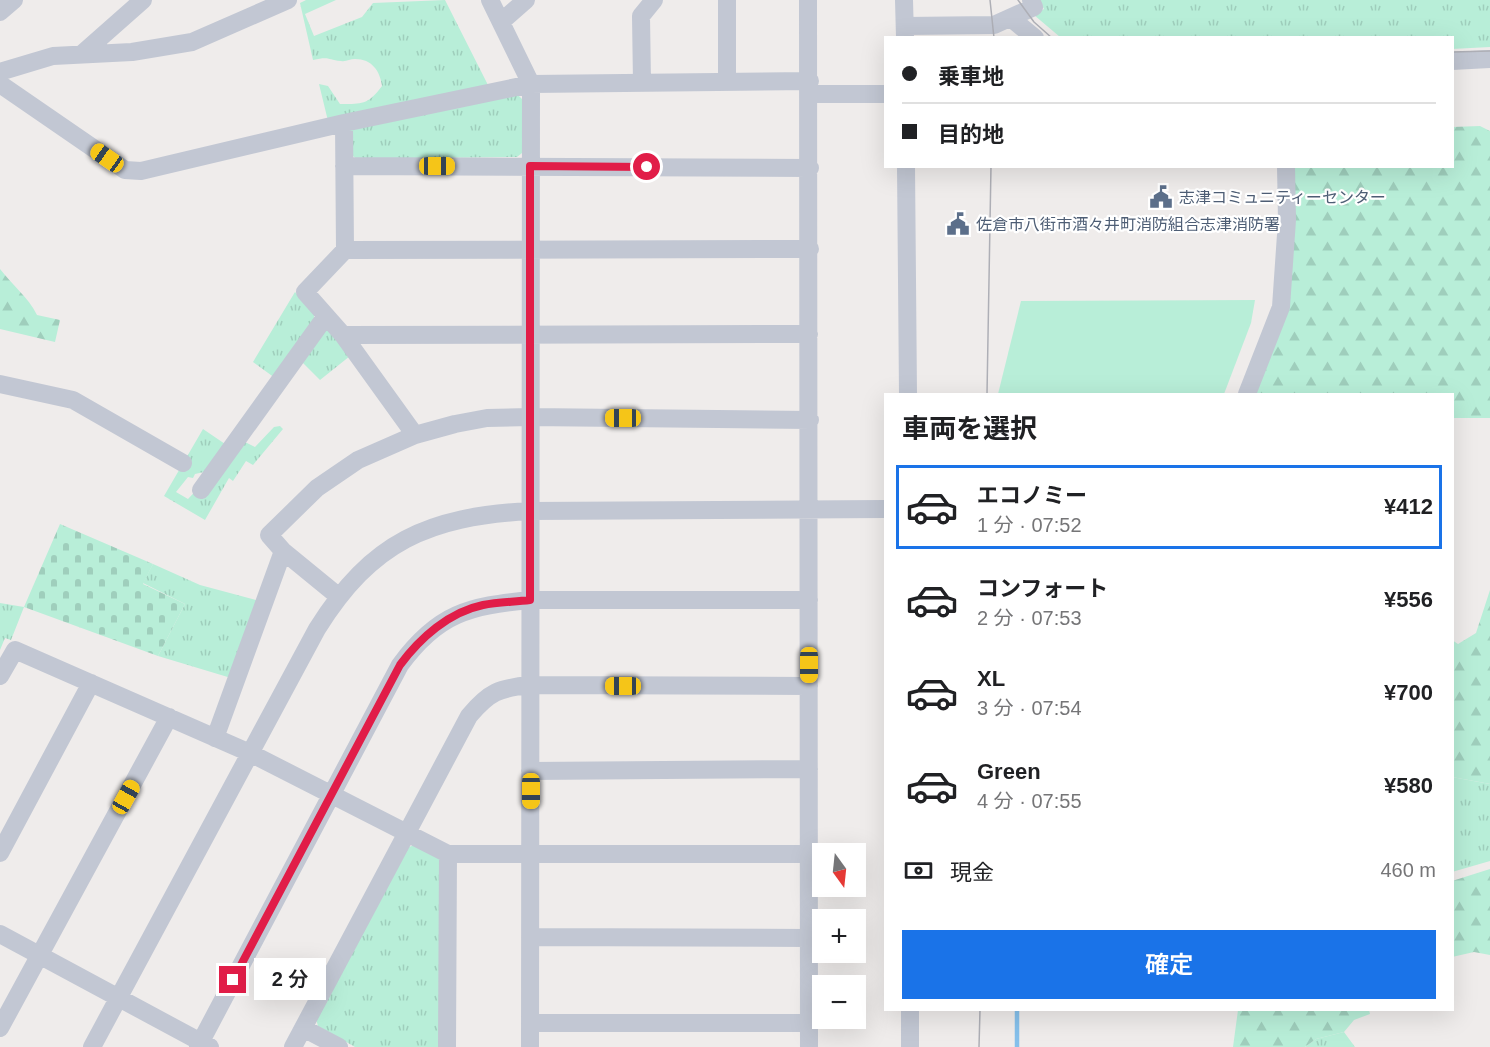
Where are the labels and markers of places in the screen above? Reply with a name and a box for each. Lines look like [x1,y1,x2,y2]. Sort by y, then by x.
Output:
public building icon: 志津コミュニティーセンター [1148,184,1174,210]
place label: 志津コミュニティーセンター [1179,189,1386,206]
public building icon: 佐倉市八街市酒々井町消防組合志津消防署 [945,211,971,237]
place label: 佐倉市八街市酒々井町消防組合志津消防署 [976,216,1280,233]

